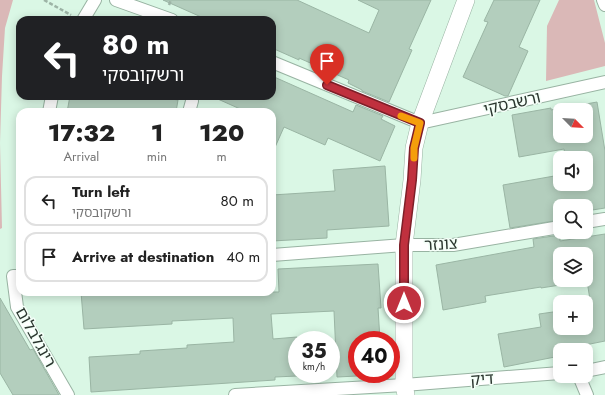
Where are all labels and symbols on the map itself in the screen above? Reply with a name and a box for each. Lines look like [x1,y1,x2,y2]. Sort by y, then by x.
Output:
pin [310,44,344,85]
street label: ורשבסקי [481,85,543,121]
north arrow [553,103,593,143]
street label: צונזר [424,232,458,256]
position arrow [383,282,425,324]
street label: רינגלבלום [10,303,62,371]
speed limit sign: 40 [348,331,400,383]
street label: דיק [470,367,495,391]

